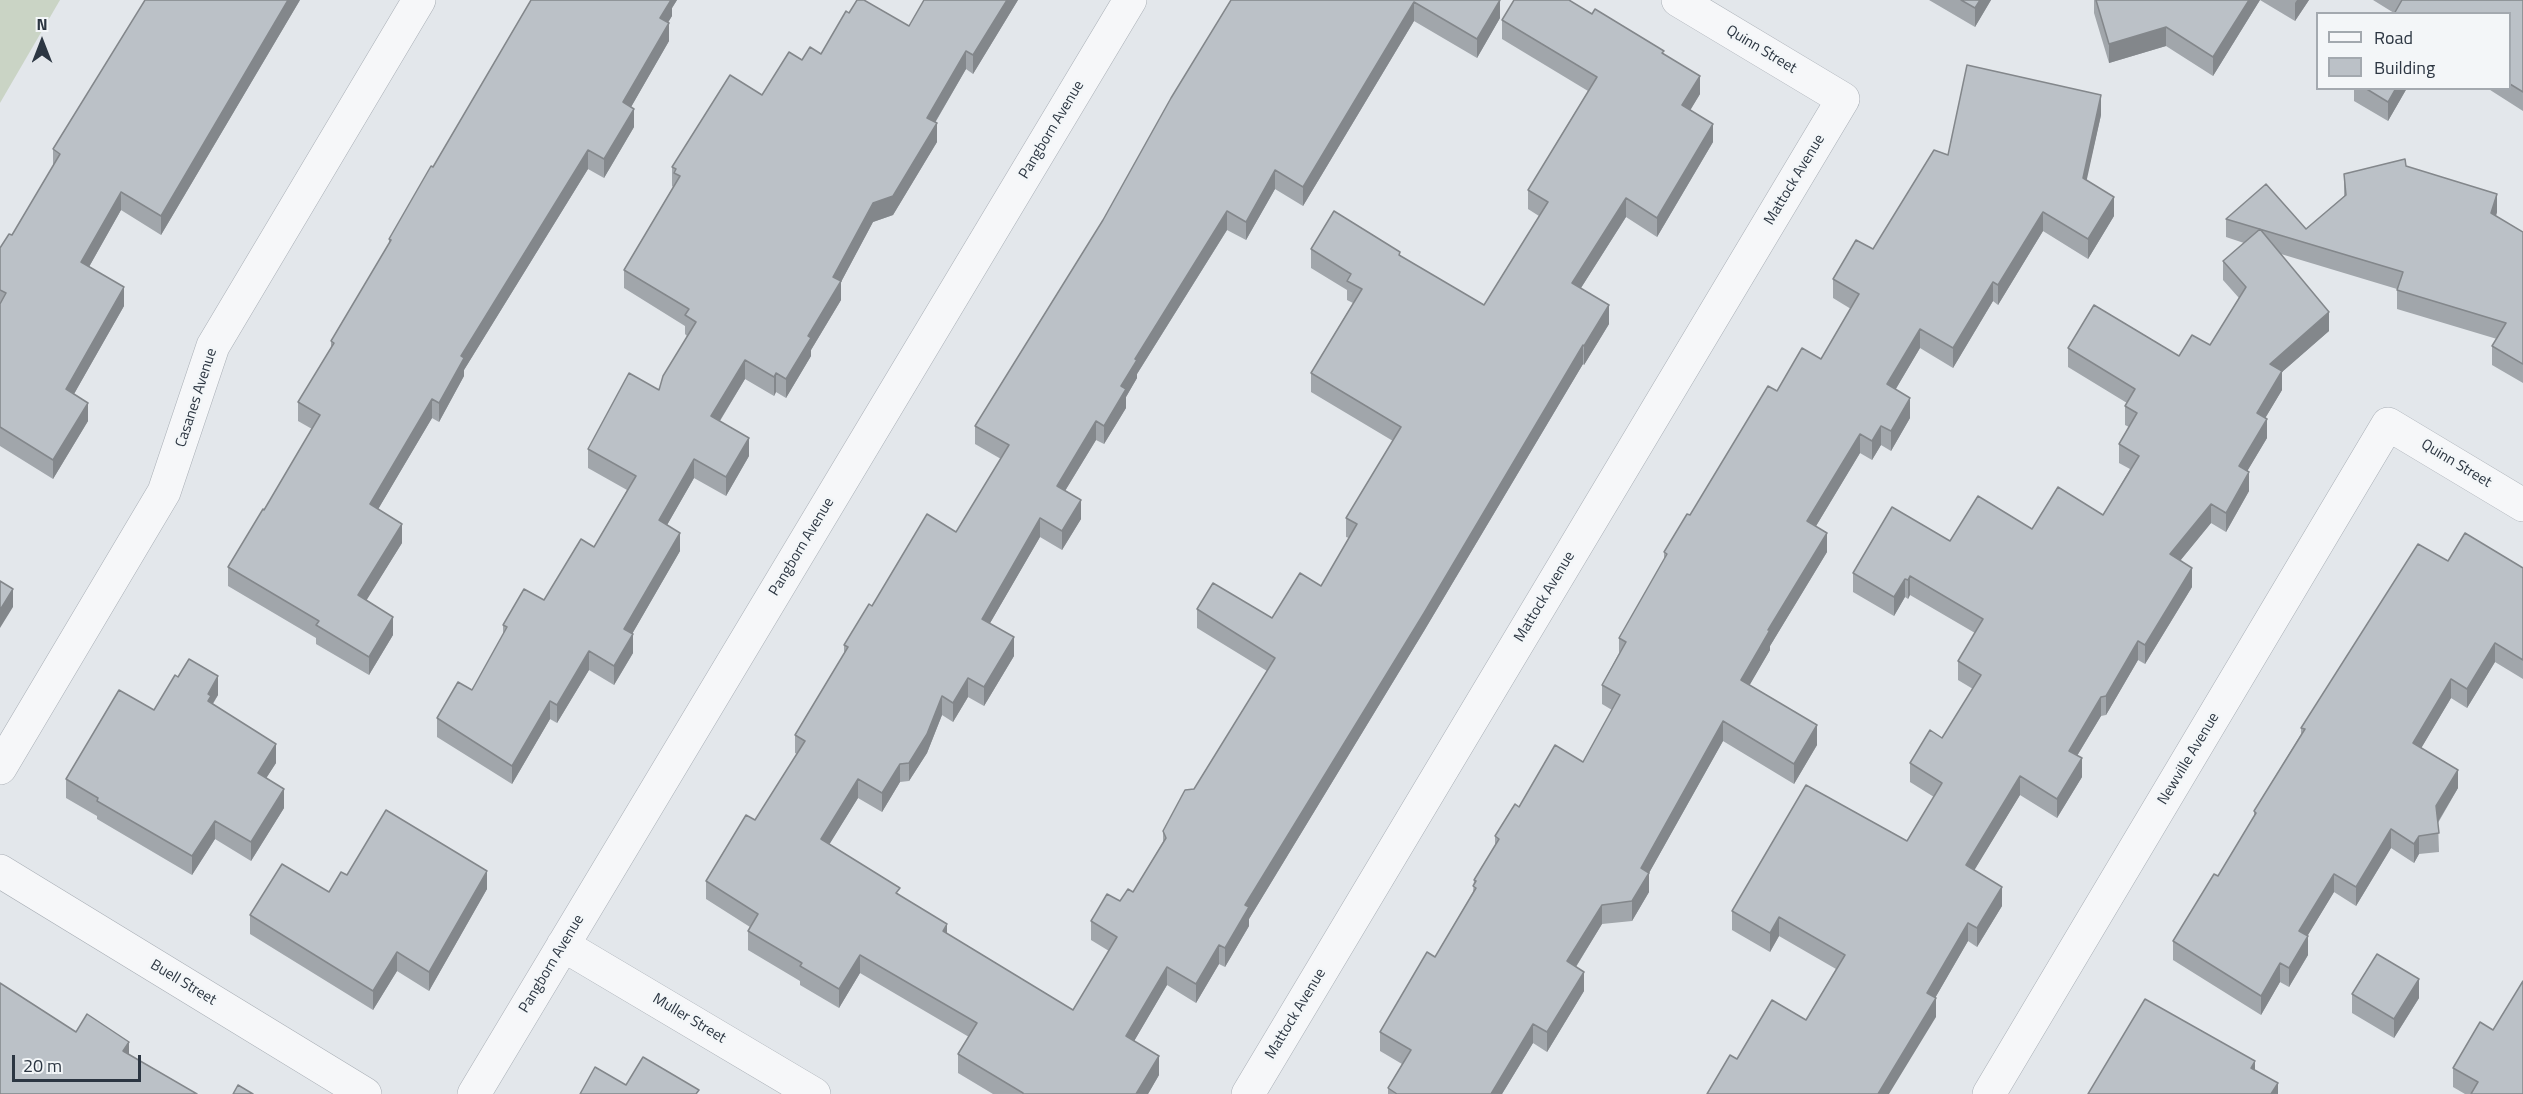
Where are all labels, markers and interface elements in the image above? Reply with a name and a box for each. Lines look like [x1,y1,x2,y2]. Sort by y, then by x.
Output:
north arrow [12,12,72,72]
text: N [36,12,48,36]
legend [2316,12,2511,90]
street label: Quinn Street [1722,22,1800,78]
text: Road [2374,24,2413,51]
text: Building [2374,54,2435,81]
street label: Pangborn Avenue [1016,78,1088,182]
street label: Mattock Avenue [1761,131,1829,229]
street label: Casanes Avenue [173,346,221,450]
street label: Quinn Street [2417,436,2495,492]
street label: Pangborn Avenue [766,495,838,599]
street label: Mattock Avenue [1511,548,1579,646]
street label: Newville Avenue [2154,710,2224,808]
street label: Pangborn Avenue [516,912,588,1016]
street label: Buell Street [147,956,219,1010]
street label: Mattock Avenue [1262,965,1330,1063]
street label: Muller Street [649,990,729,1048]
scale bar [15,1043,144,1081]
text: 20 m [23,1052,62,1079]

